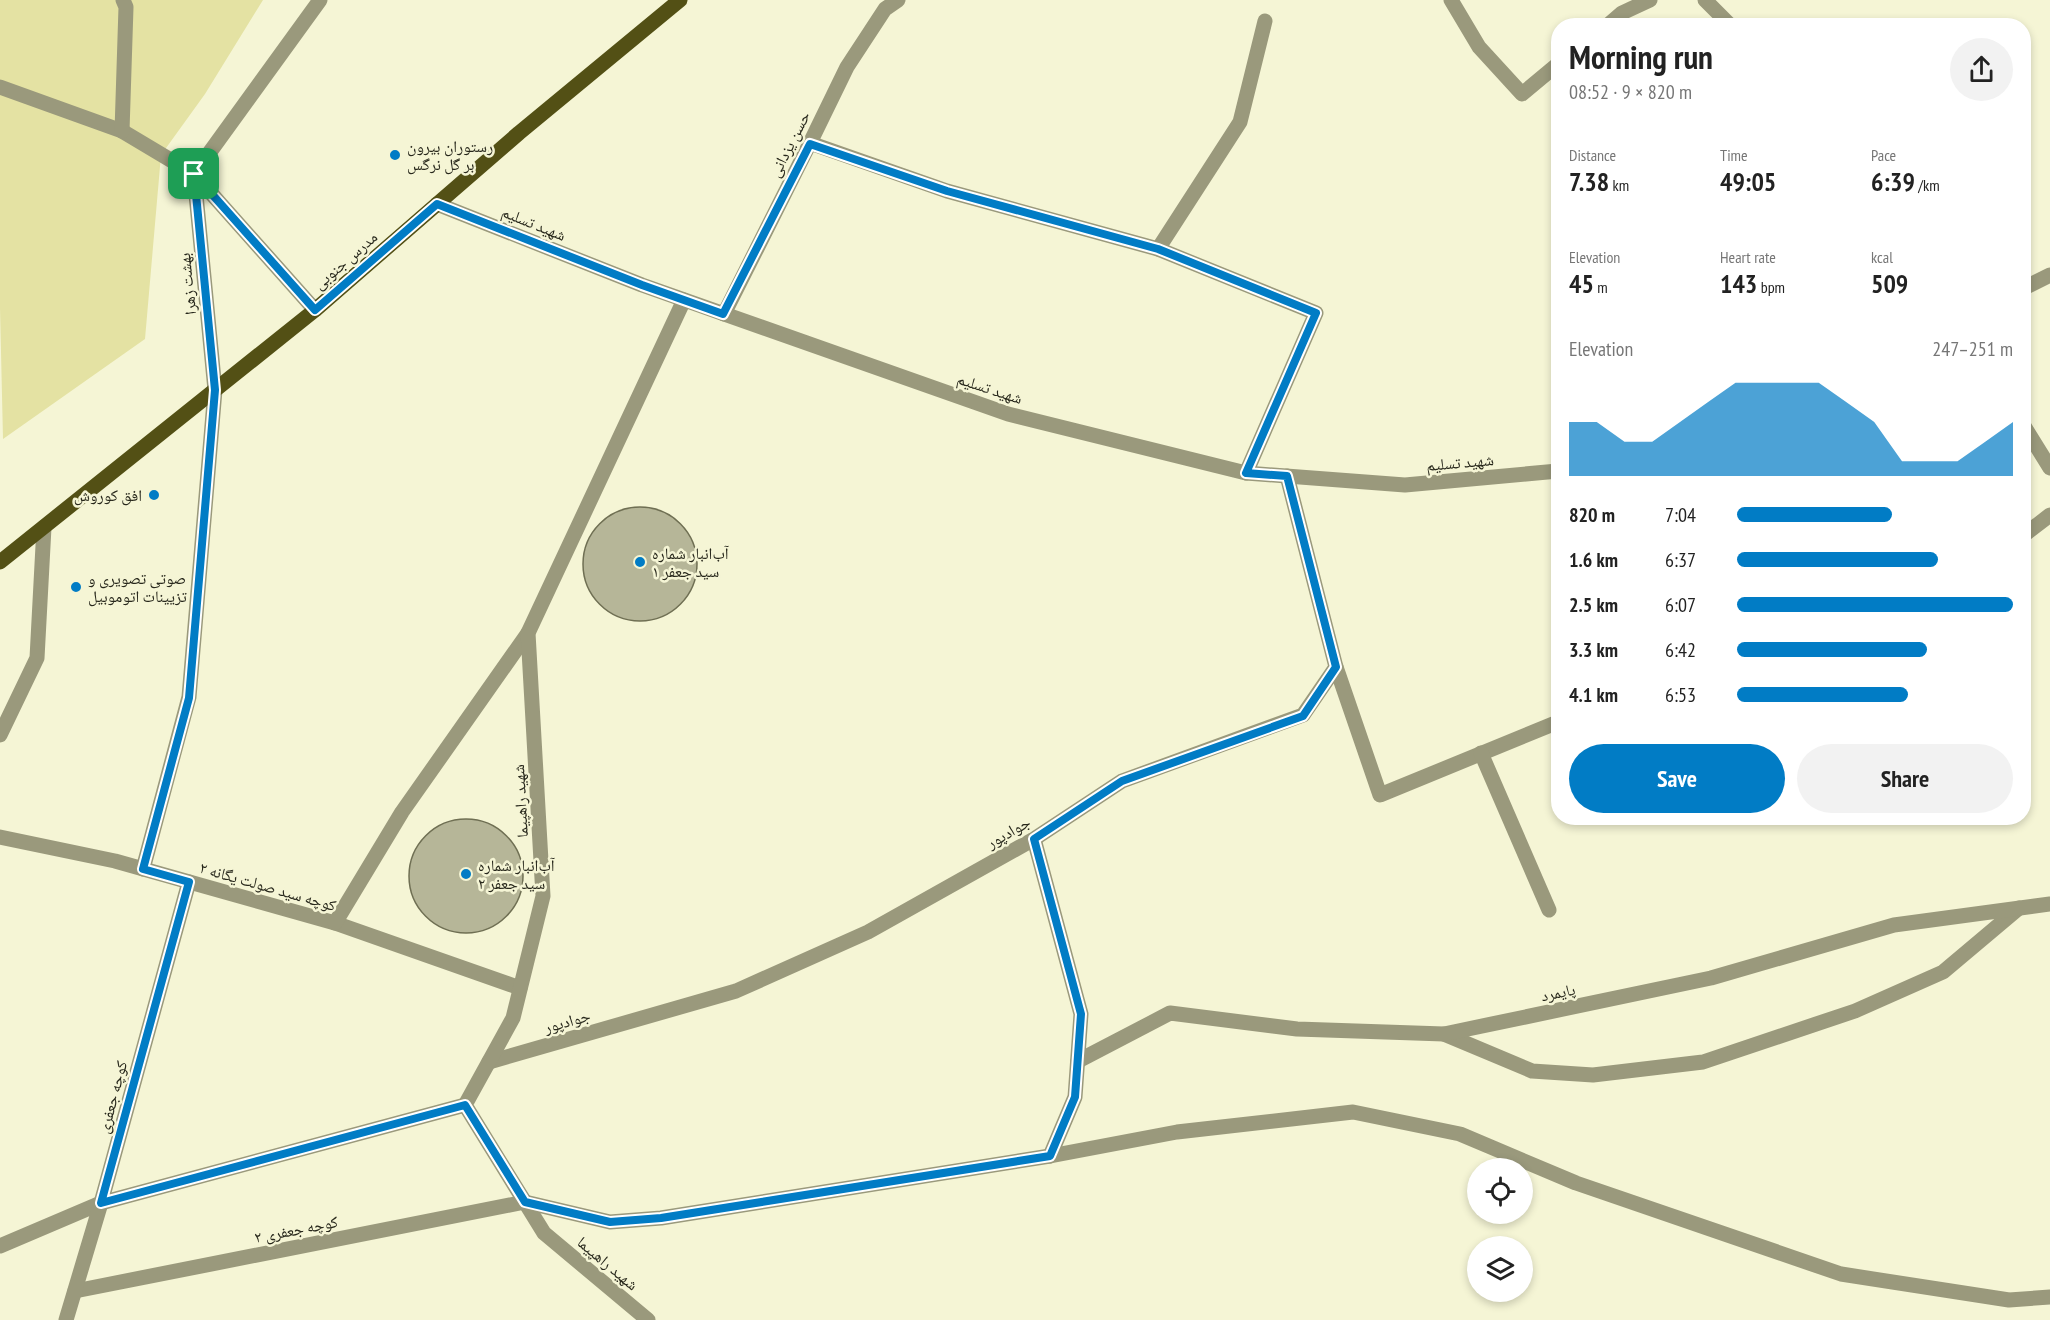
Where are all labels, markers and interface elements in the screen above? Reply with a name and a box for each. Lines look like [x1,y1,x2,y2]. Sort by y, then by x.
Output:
text: Morning run [1569,35,1713,78]
button: share [1950,38,2013,101]
text: 08:52 · 9 × 820 m [1569,79,1692,105]
street label: حسن یزدانی [764,108,815,181]
place label: رستوران بیرون بر گل نرگس [407,136,493,175]
text: Distance [1569,145,1616,165]
text: Time [1720,145,1748,165]
text: Pace [1871,145,1896,165]
pin [168,148,219,199]
marker: رستوران بیرون بر گل نرگس [388,148,402,162]
icon: arrive [177,157,210,190]
text: 7.38 [1569,165,1609,198]
text: 49:05 [1720,165,1776,198]
text: 6:39 [1871,165,1915,198]
text: km [1609,175,1629,195]
text: /km [1915,175,1940,195]
street label: شهید تسلیم [499,201,569,246]
street label: مدرس جنوبی [309,227,382,294]
text: Elevation [1569,247,1620,267]
text: Heart rate [1720,247,1776,267]
text: kcal [1871,247,1893,267]
street label: بهشت زهرا [174,252,200,316]
text: 45 [1569,267,1594,300]
text: 143 [1720,267,1757,300]
text: 509 [1871,267,1908,300]
text: m [1594,277,1608,297]
text: bpm [1757,277,1785,297]
text: Elevation [1569,336,1633,362]
text: 247–251 m [1932,336,2013,362]
street label: شهید تسلیم [954,368,1025,409]
street label: شهید تسلیم [1425,449,1495,476]
place label: افق کوروش [74,485,142,506]
marker: افق کوروش [147,488,161,502]
text: 820 m [1569,502,1615,528]
text: 7:04 [1665,502,1696,528]
place label: آب‌انبار شماره ۱ سید جعفر [652,543,729,581]
text: 1.6 km [1569,547,1618,573]
text: 6:37 [1665,547,1696,573]
marker: آب‌انبار شماره ۱ سید جعفر [633,555,647,569]
place label: صوتی تصویری و تزیینات اتوموبیل [88,568,187,607]
marker: صوتی تصویری و تزیینات اتوموبیل [69,580,83,594]
text: 2.5 km [1569,592,1618,618]
text: 6:07 [1665,592,1696,618]
text: 3.3 km [1569,637,1618,663]
text: 6:42 [1665,637,1696,663]
text: 4.1 km [1569,682,1618,708]
text: 6:53 [1665,682,1696,708]
button: Save [1569,744,1785,813]
button: Share [1797,744,2013,813]
street label: شهید راهپیما [508,764,532,838]
street label: جوادپور [982,812,1034,853]
place label: آب‌انبار شماره ۲ سید جعفر [478,855,555,893]
street label: کوچه سید صولت یگانه ۲ [197,857,339,915]
marker: آب‌انبار شماره ۲ سید جعفر [459,867,473,881]
street label: پایمرد [1539,979,1577,1006]
street label: جوادپور [541,1005,593,1038]
street label: کوچه جعفری [93,1058,132,1136]
map controls [1467,1158,1533,1302]
button: locate [1467,1158,1533,1224]
street label: کوچه جعفری ۲ [252,1211,340,1248]
street label: شهید راهپیما [573,1232,643,1294]
button: layers [1467,1236,1533,1302]

